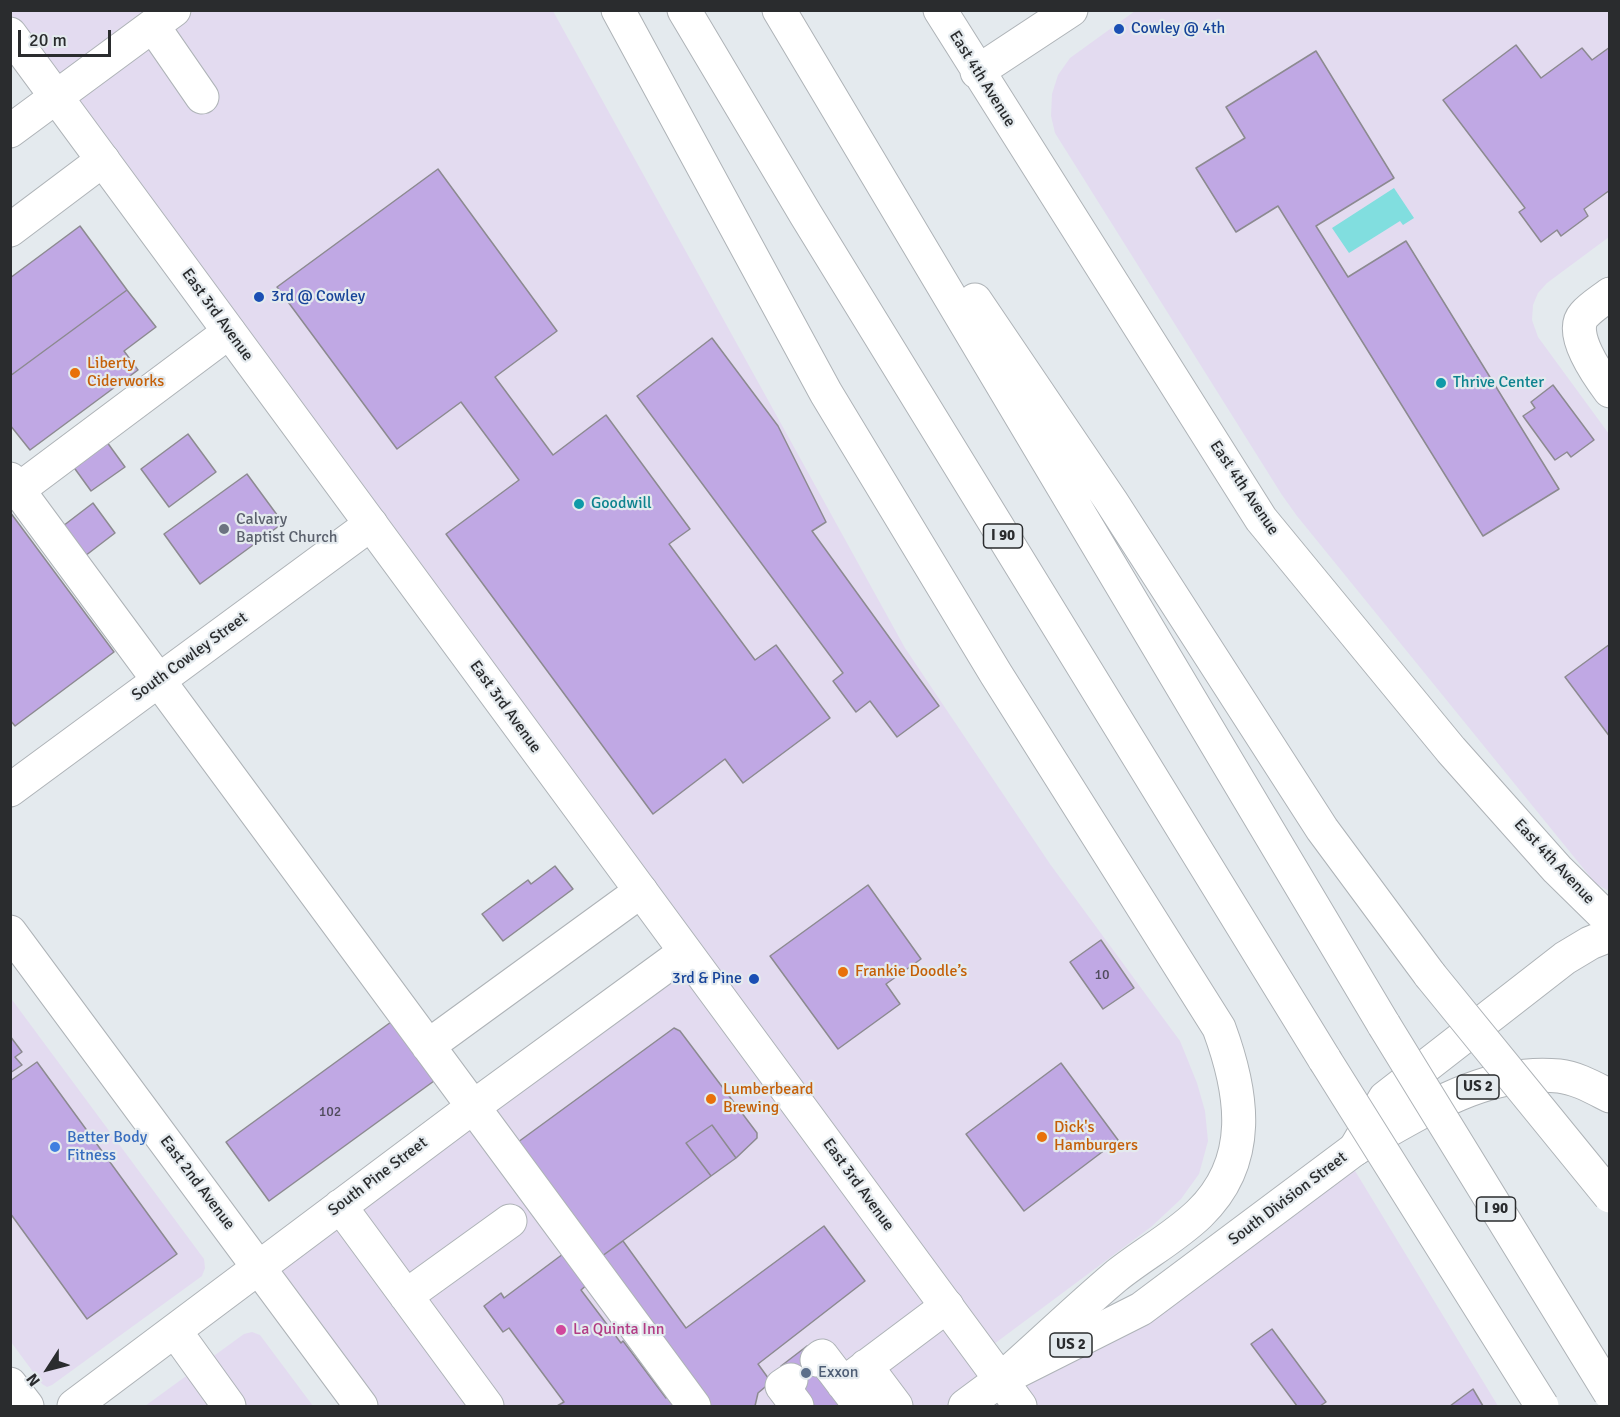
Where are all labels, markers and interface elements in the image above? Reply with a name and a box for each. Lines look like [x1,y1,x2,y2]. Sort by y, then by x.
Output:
scale bar [21,18,114,56]
place label: Cowley @ 4th [1131,19,1225,39]
marker: Cowley @ 4th [1112,22,1126,36]
street label: East 4th Avenue [945,27,1019,131]
text: 20 m [29,29,67,51]
street label: East 3rd Avenue [177,265,257,365]
place label: 3rd @ Cowley [271,287,365,307]
marker: 3rd @ Cowley [252,290,266,304]
place label: Liberty Ciderworks [87,354,164,392]
marker: Liberty Ciderworks [68,366,82,380]
place label: Thrive Center [1453,373,1544,393]
marker: Thrive Center [1434,376,1448,390]
street label: East 4th Avenue [1205,437,1283,539]
place label: Goodwill [591,494,652,514]
marker: Goodwill [572,497,586,511]
place label: Calvary Baptist Church [236,510,337,548]
marker: Calvary Baptist Church [217,522,231,536]
road number: I 90 [984,524,1022,548]
street label: South Cowley Street [128,609,252,705]
street label: East 3rd Avenue [465,657,545,757]
street label: East 4th Avenue [1510,815,1598,909]
place label: Frankie Doodle’s [855,962,967,982]
marker: Frankie Doodle’s [836,965,850,979]
house number: 10 [1094,967,1110,983]
place label: 3rd & Pine [672,969,742,989]
marker: 3rd & Pine [747,972,761,986]
road number: US 2 [1457,1075,1499,1099]
place label: Lumberbeard Brewing [723,1080,814,1118]
marker: Lumberbeard Brewing [704,1092,718,1106]
house number: 102 [319,1104,341,1120]
place label: Dick's Hamburgers [1054,1118,1138,1156]
place label: Better Body Fitness [67,1128,147,1166]
marker: Dick's Hamburgers [1035,1130,1049,1144]
street label: East 2nd Avenue [155,1132,239,1234]
street label: South Pine Street [325,1133,431,1221]
street label: East 3rd Avenue [818,1135,898,1235]
marker: Better Body Fitness [48,1140,62,1154]
street label: South Division Street [1225,1148,1351,1250]
road number: I 90 [1476,1197,1516,1221]
place label: La Quinta Inn [573,1320,664,1340]
marker: La Quinta Inn [554,1323,568,1337]
road number: US 2 [1050,1333,1092,1357]
north arrow [18,1339,78,1399]
place label: Exxon [818,1363,859,1383]
marker: Exxon [799,1366,813,1380]
text: N [22,1369,45,1390]

